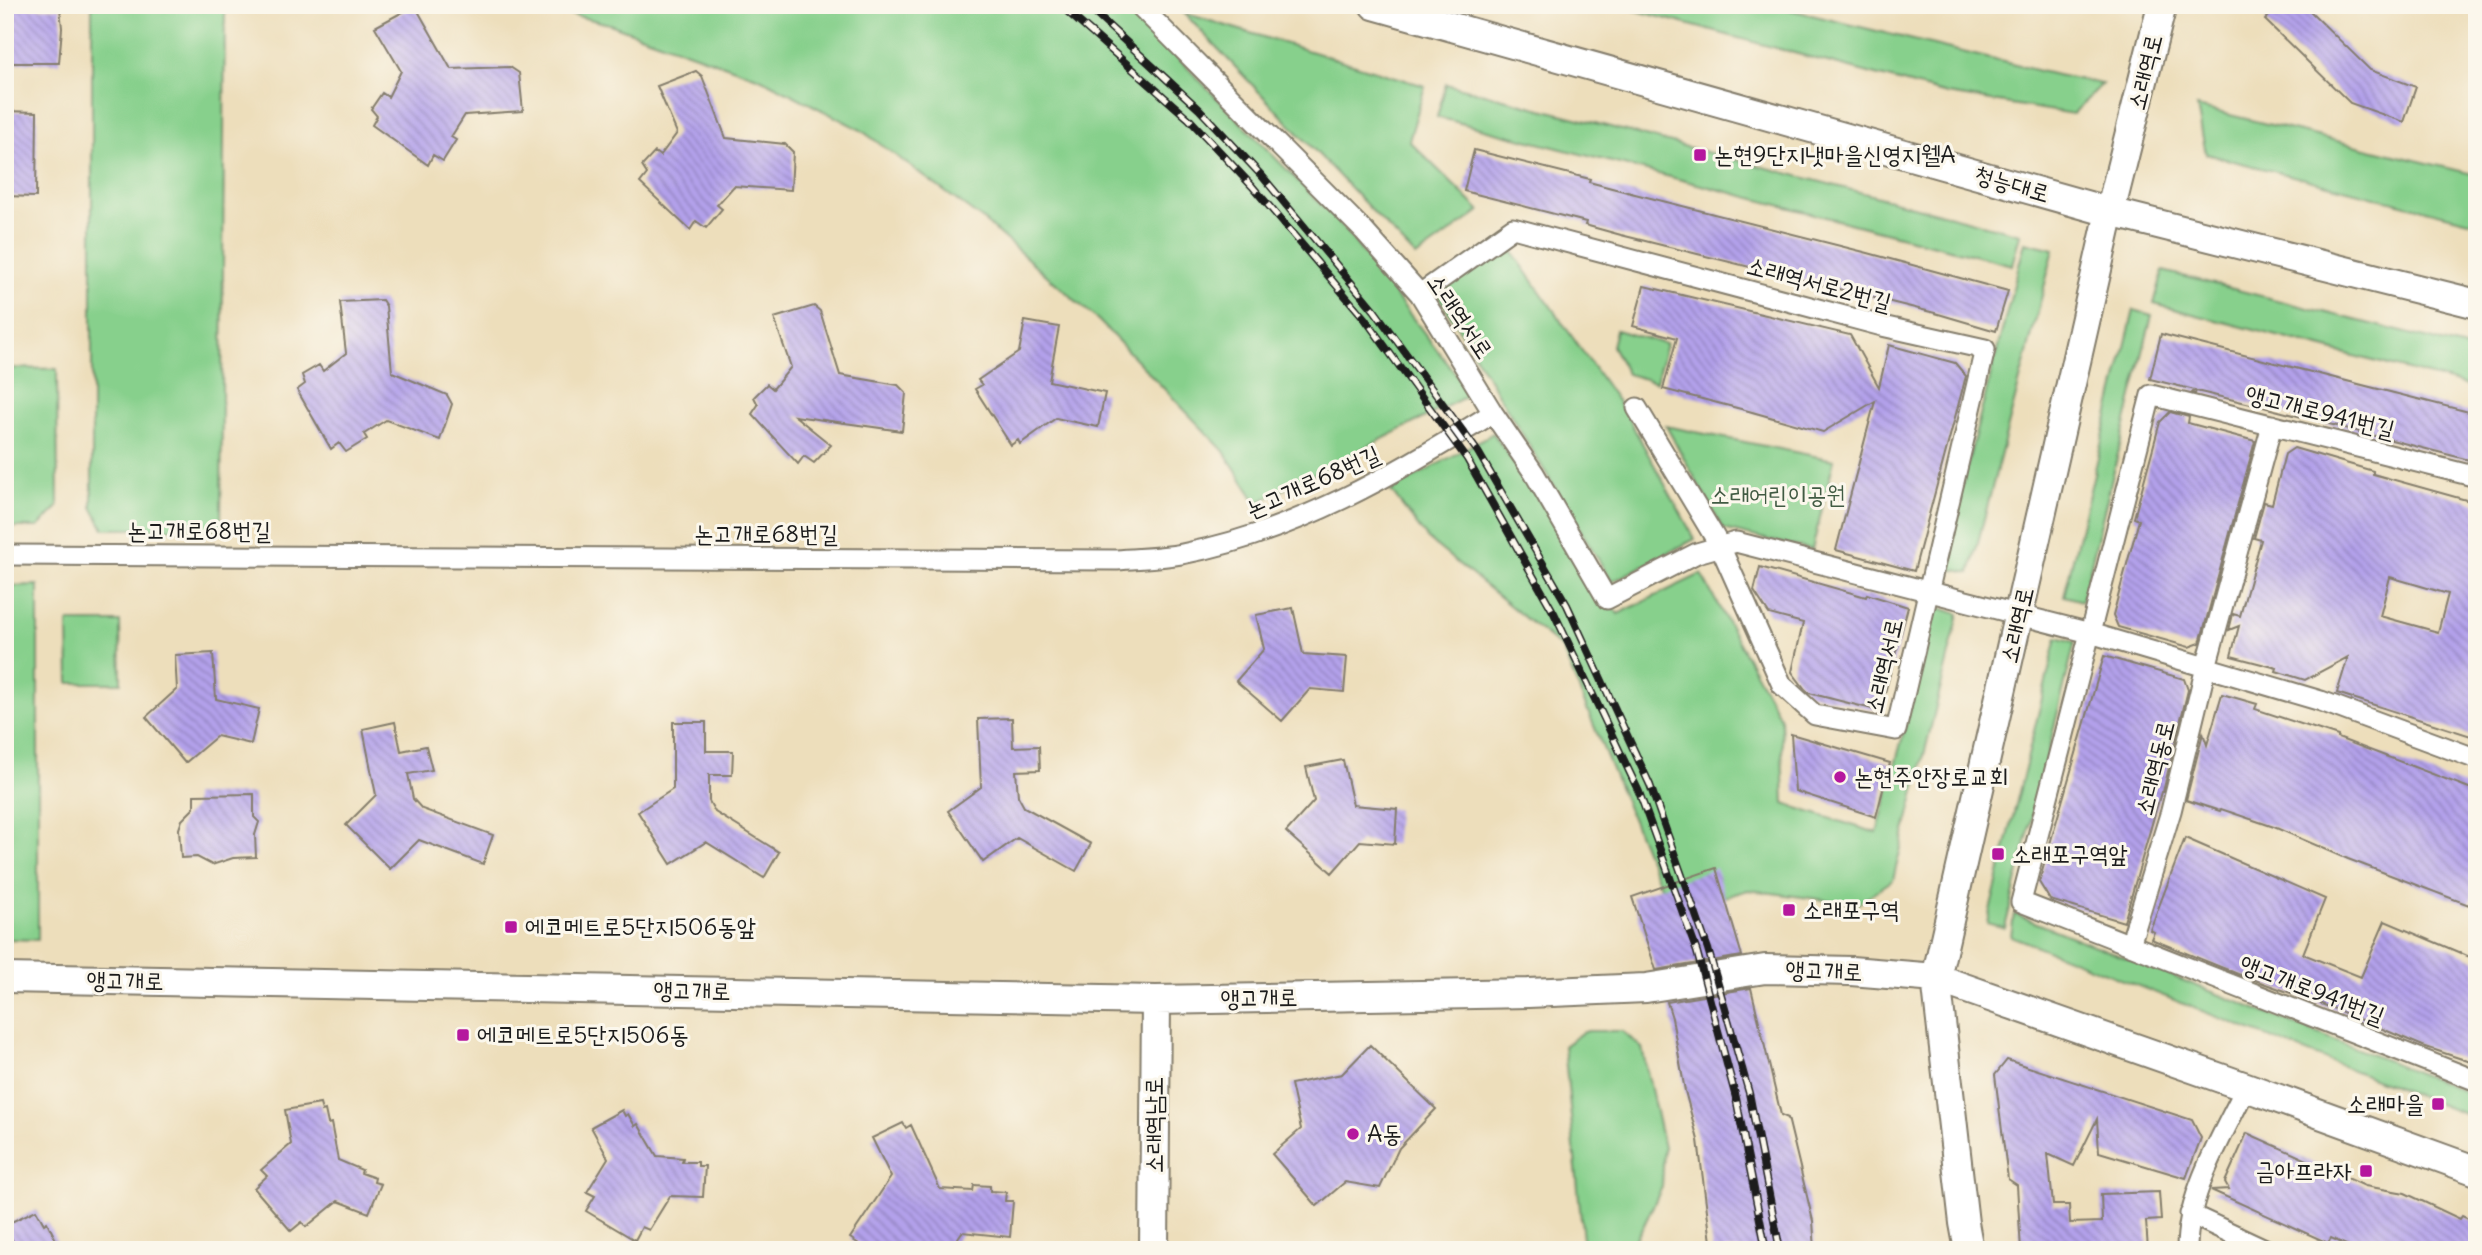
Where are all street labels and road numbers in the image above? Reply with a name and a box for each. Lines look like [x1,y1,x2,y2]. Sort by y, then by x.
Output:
street label: 소래역로 [2120,31,2168,113]
street label: 청능대로 [1971,158,2054,208]
street label: 소래역서로2번길 [1744,249,1895,317]
street label: 소래역서로 [1421,267,1500,364]
street label: 앵고개로941번길 [2242,378,2398,444]
street label: 논고개로68번길 [1241,438,1384,524]
street label: 논고개로68번길 [127,515,271,545]
street label: 논고개로68번길 [694,518,838,548]
street label: 소래역로 [1993,584,2039,666]
street label: 소래역서로 [1858,615,1909,716]
street label: 소래역동로 [2128,717,2180,818]
street label: 앵고개로941번길 [2236,948,2389,1030]
street label: 앵고개로 [1785,954,1863,986]
street label: 앵고개로 [86,964,164,996]
street label: 앵고개로 [653,974,731,1006]
street label: 앵고개로 [1220,981,1298,1013]
street label: 소래역남로 [1138,1077,1168,1173]

